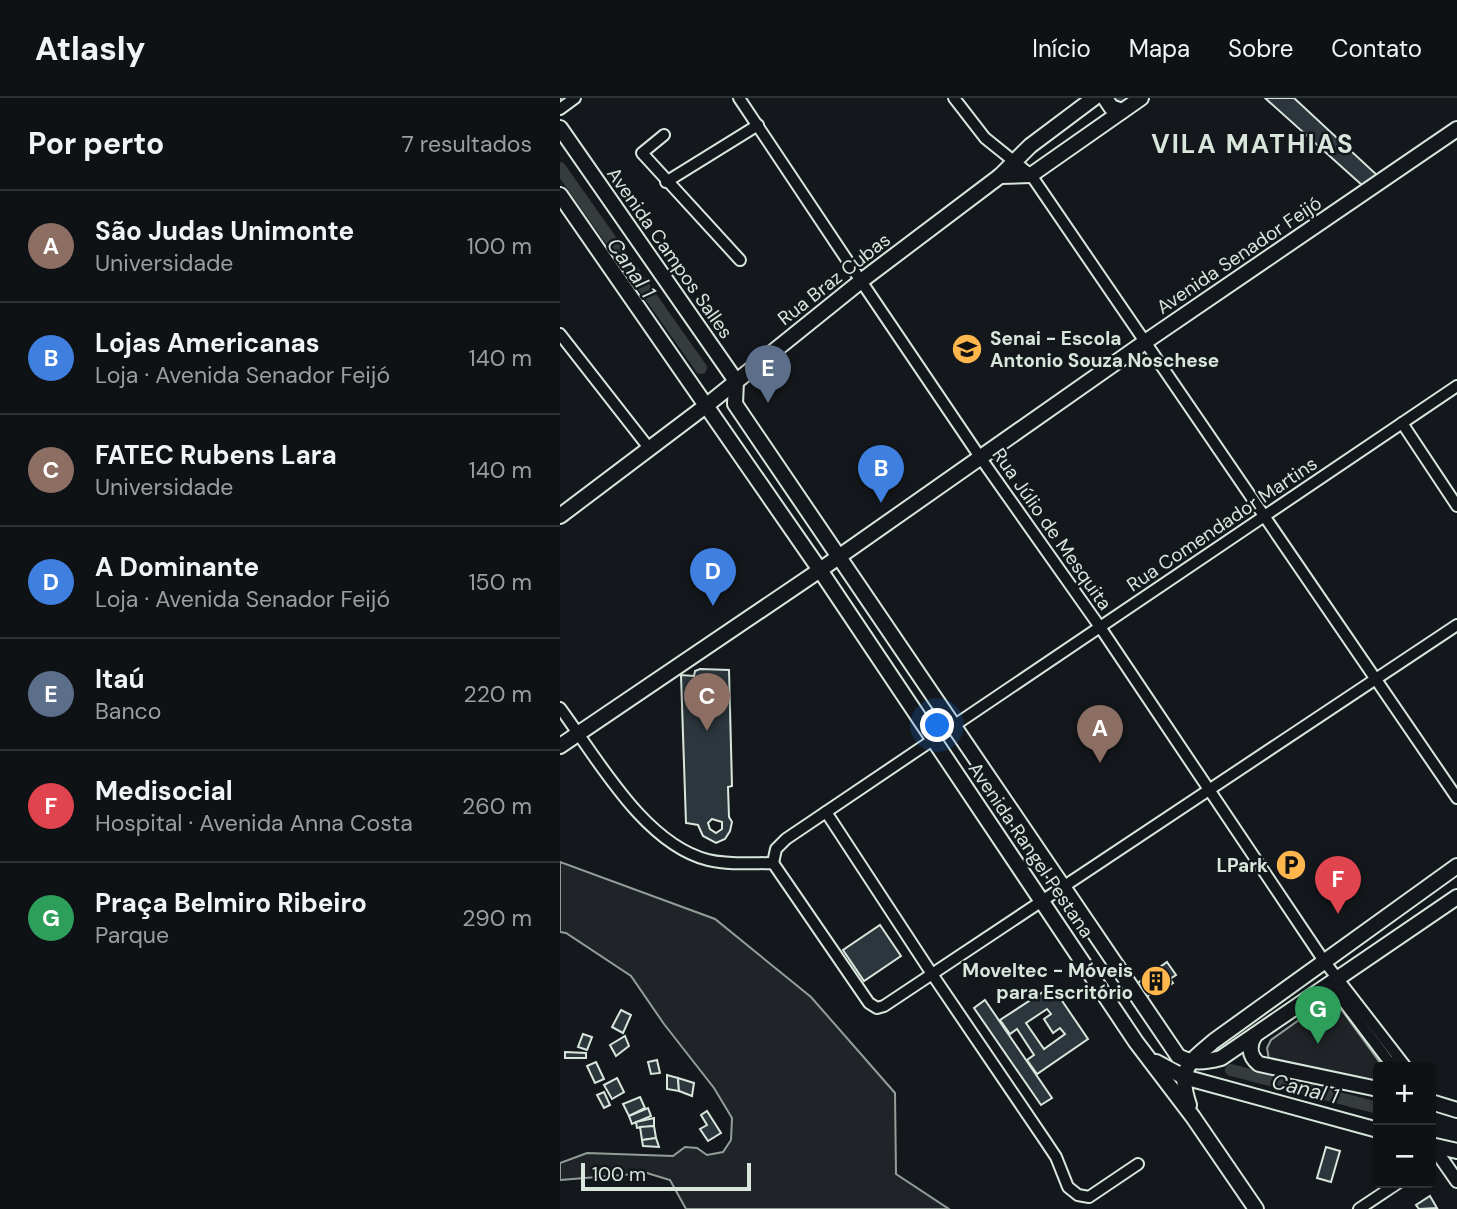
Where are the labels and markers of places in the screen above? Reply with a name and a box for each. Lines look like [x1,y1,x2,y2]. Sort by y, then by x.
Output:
place label: Senai - Escola Antonio Souza Noschese [990,326,1219,373]
school or university icon: Senai - Escola Antonio Souza Noschese [950,332,984,366]
pin: E [745,345,791,403]
pin: B [858,445,904,503]
pin: D [690,548,736,606]
pin: C [684,673,730,731]
pin: A [1077,705,1123,763]
parking icon: LPark [1274,848,1308,882]
place label: LPark [1216,853,1268,878]
pin: F [1315,856,1361,914]
place label: Moveltec - Móveis para Escritório [962,958,1133,1005]
building icon: Moveltec - Móveis para Escritório [1139,964,1173,998]
pin: G [1295,986,1341,1044]

